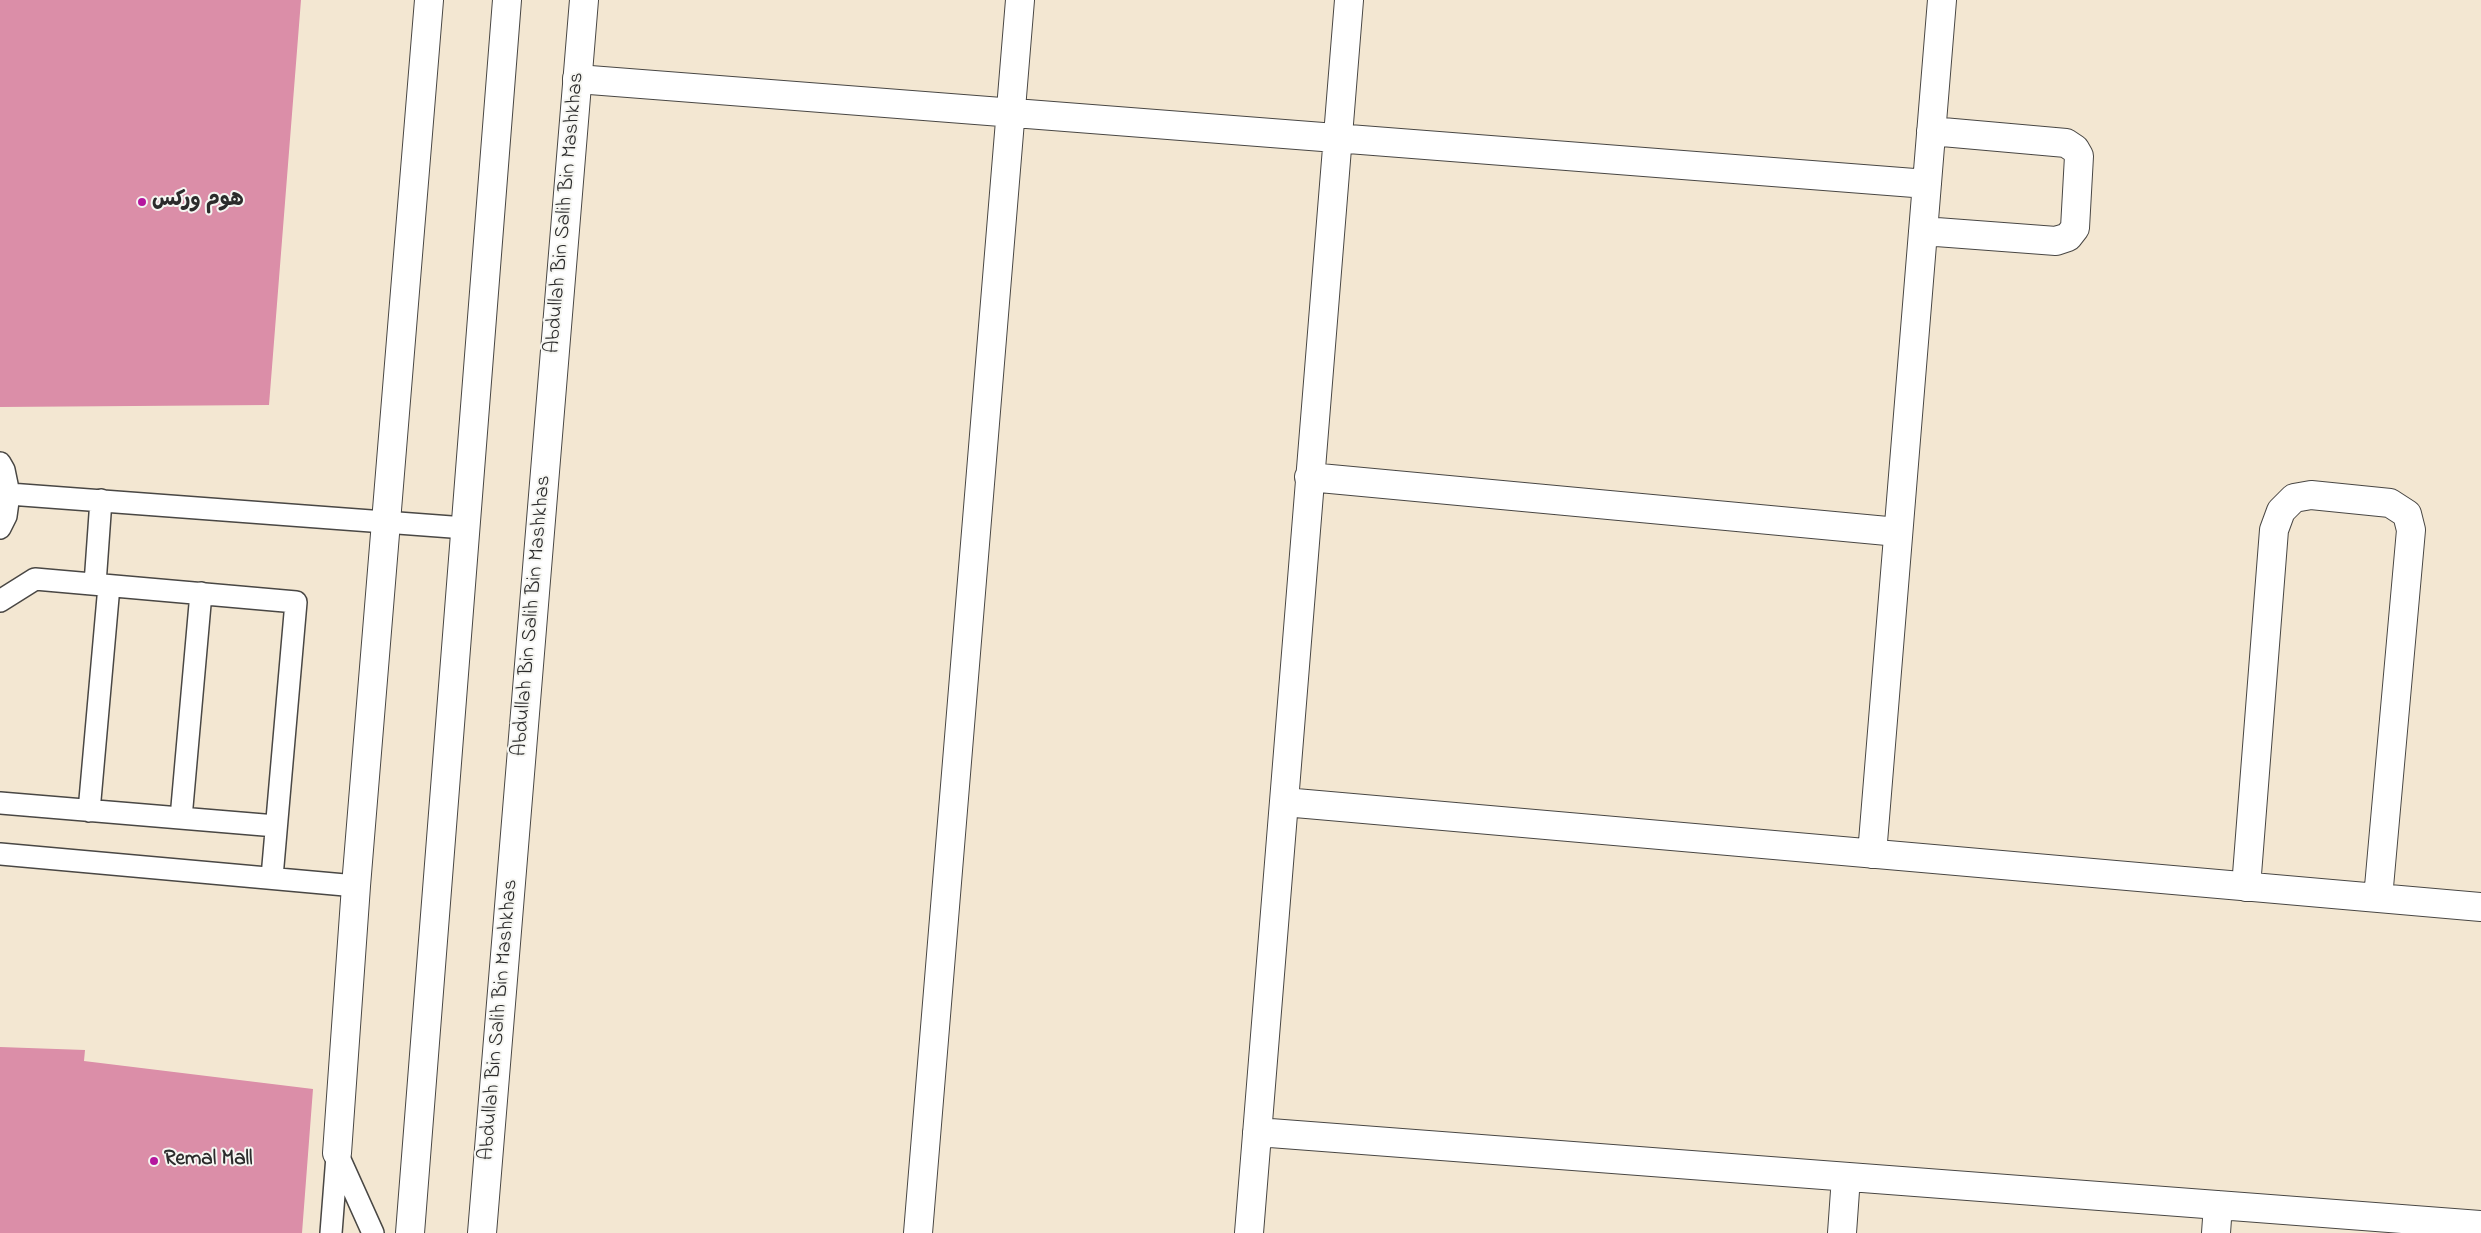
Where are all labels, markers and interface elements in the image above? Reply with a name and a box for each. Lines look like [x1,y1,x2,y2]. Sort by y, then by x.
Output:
street label: Abdullah Bin Salih Bin Mashkhas [541,72,591,354]
place label: هوم وركس [152,189,244,215]
marker: هوم وركس [136,196,148,208]
street label: Abdullah Bin Salih Bin Mashkhas [508,475,558,757]
street label: Abdullah Bin Salih Bin Mashkhas [475,879,525,1161]
place label: Remal Mall [164,1148,253,1174]
marker: Remal Mall [148,1155,160,1167]

